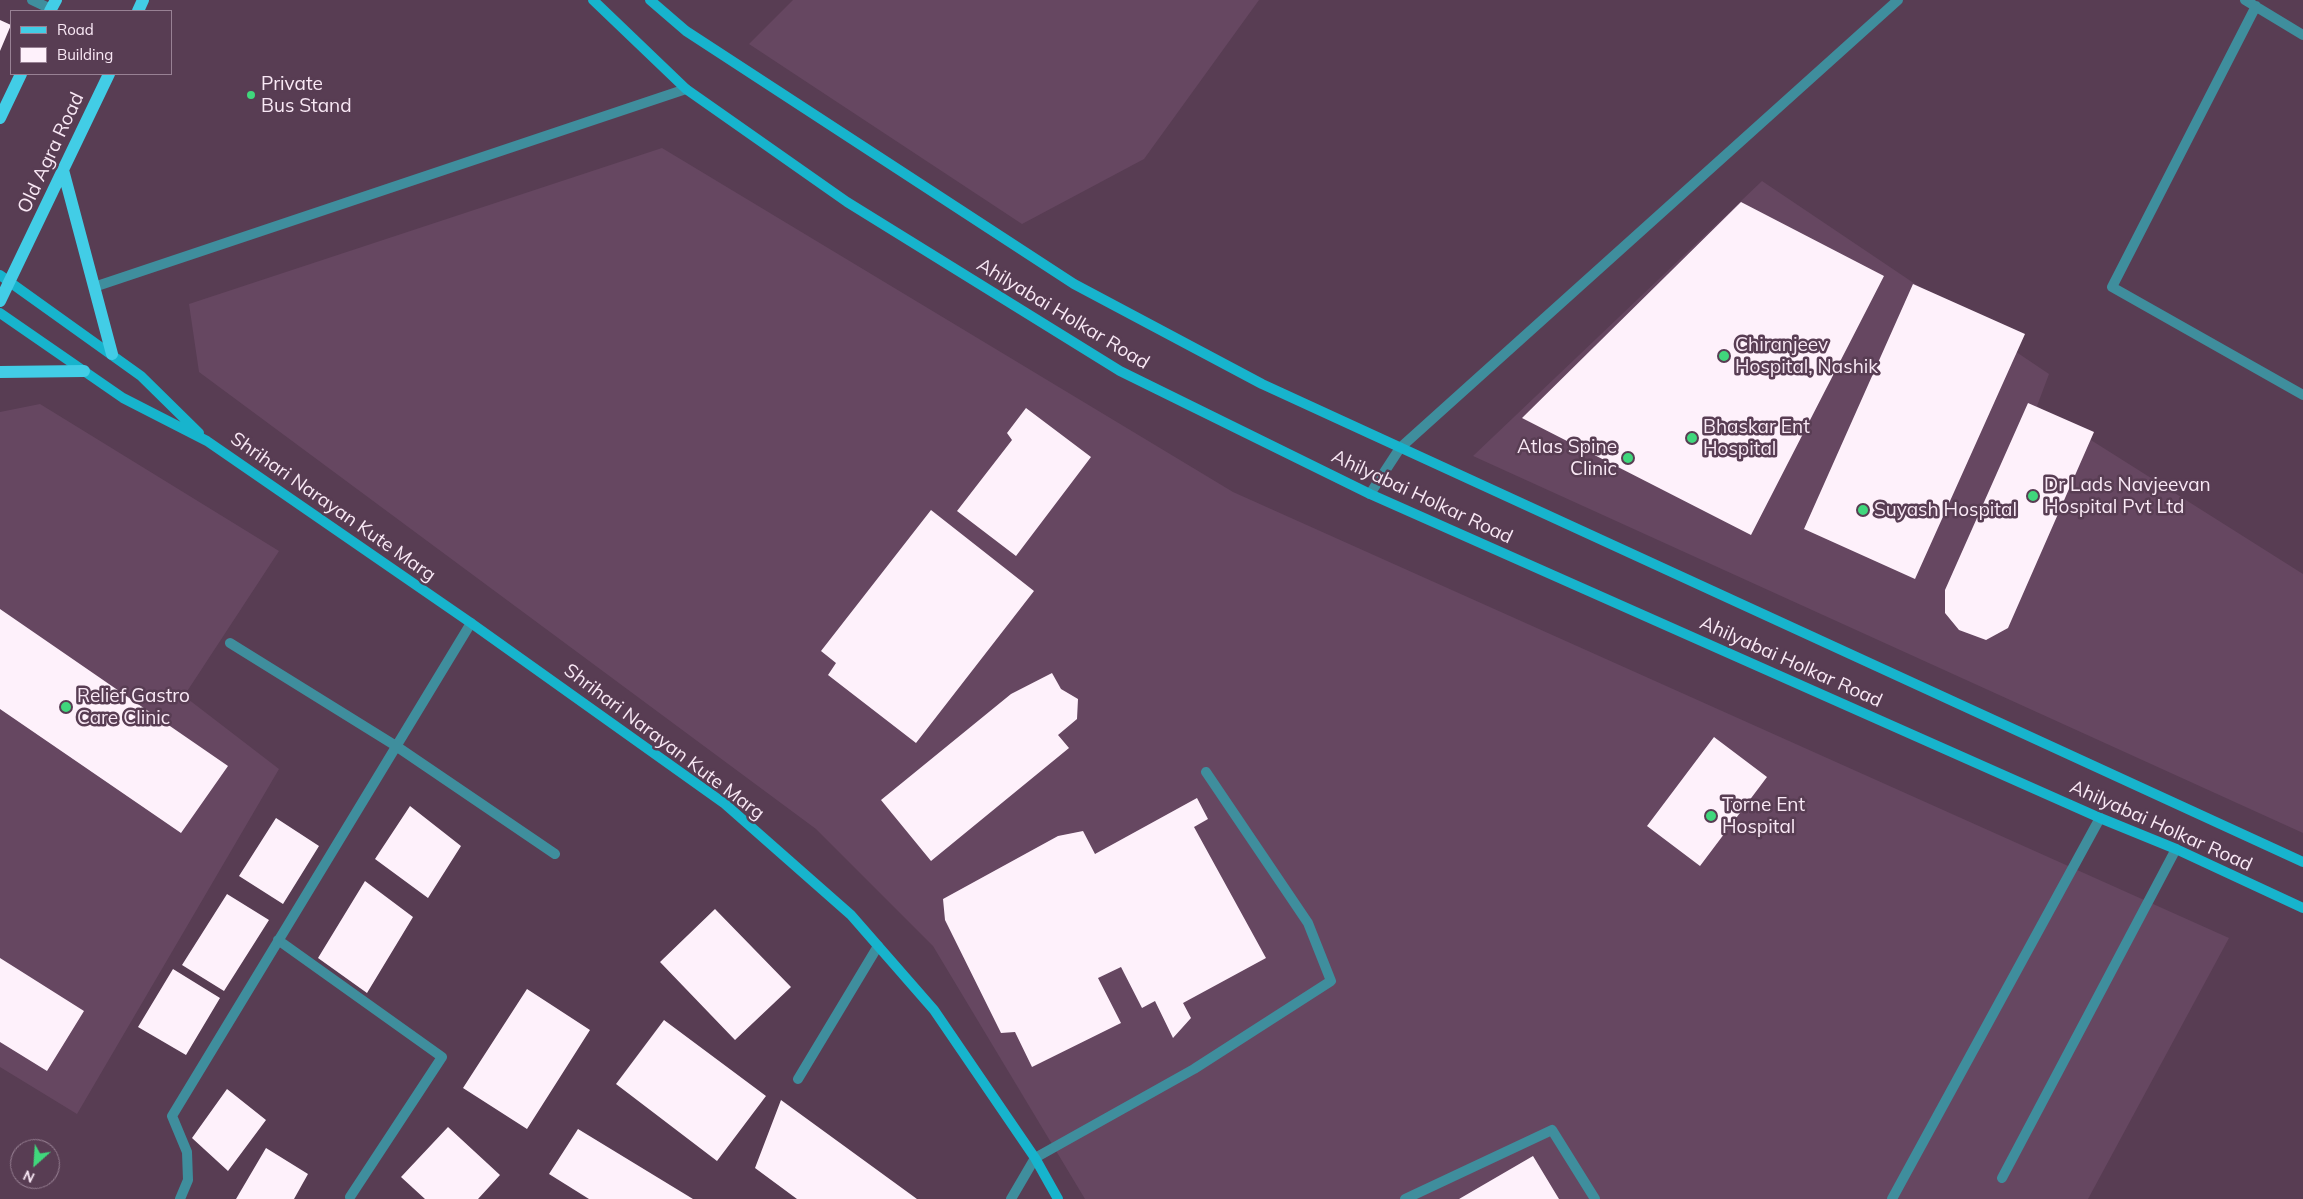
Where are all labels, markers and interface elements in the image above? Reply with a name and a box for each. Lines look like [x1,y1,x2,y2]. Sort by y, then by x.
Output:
legend [10,10,172,75]
text: Road [57,20,94,39]
text: Building [57,45,113,64]
place label: Private Bus Stand [261,73,352,117]
street label: Old Agra Road [13,89,89,217]
marker: Private Bus Stand [245,89,257,101]
street label: Ahilyabai Holkar Road [973,253,1153,375]
place label: Chiranjeev Hospital, Nashik [1735,334,1878,378]
marker: Chiranjeev Hospital, Nashik [1717,349,1731,363]
place label: Bhaskar Ent Hospital [1703,416,1810,460]
street label: Shrihari Narayan Kute Marg [226,427,440,587]
marker: Bhaskar Ent Hospital [1685,431,1699,445]
place label: Atlas Spine Clinic [1517,436,1617,480]
street label: Ahilyabai Holkar Road [1328,445,1516,549]
marker: Atlas Spine Clinic [1621,451,1635,465]
place label: Dr Lads Navjeevan Hospital Pvt Ltd [2044,474,2211,518]
marker: Dr Lads Navjeevan Hospital Pvt Ltd [2026,489,2040,503]
place label: Suyash Hospital [1874,499,2017,521]
marker: Suyash Hospital [1856,503,1870,517]
street label: Ahilyabai Holkar Road [1696,611,1886,713]
street label: Shrihari Narayan Kute Marg [559,659,769,825]
place label: Relief Gastro Care Clinic [77,685,190,729]
marker: Relief Gastro Care Clinic [59,700,73,714]
street label: Ahilyabai Holkar Road [2066,775,2256,877]
place label: Torne Ent Hospital [1722,794,1805,838]
marker: Torne Ent Hospital [1704,809,1718,823]
north arrow [10,1139,60,1189]
text: N [20,1166,38,1187]

